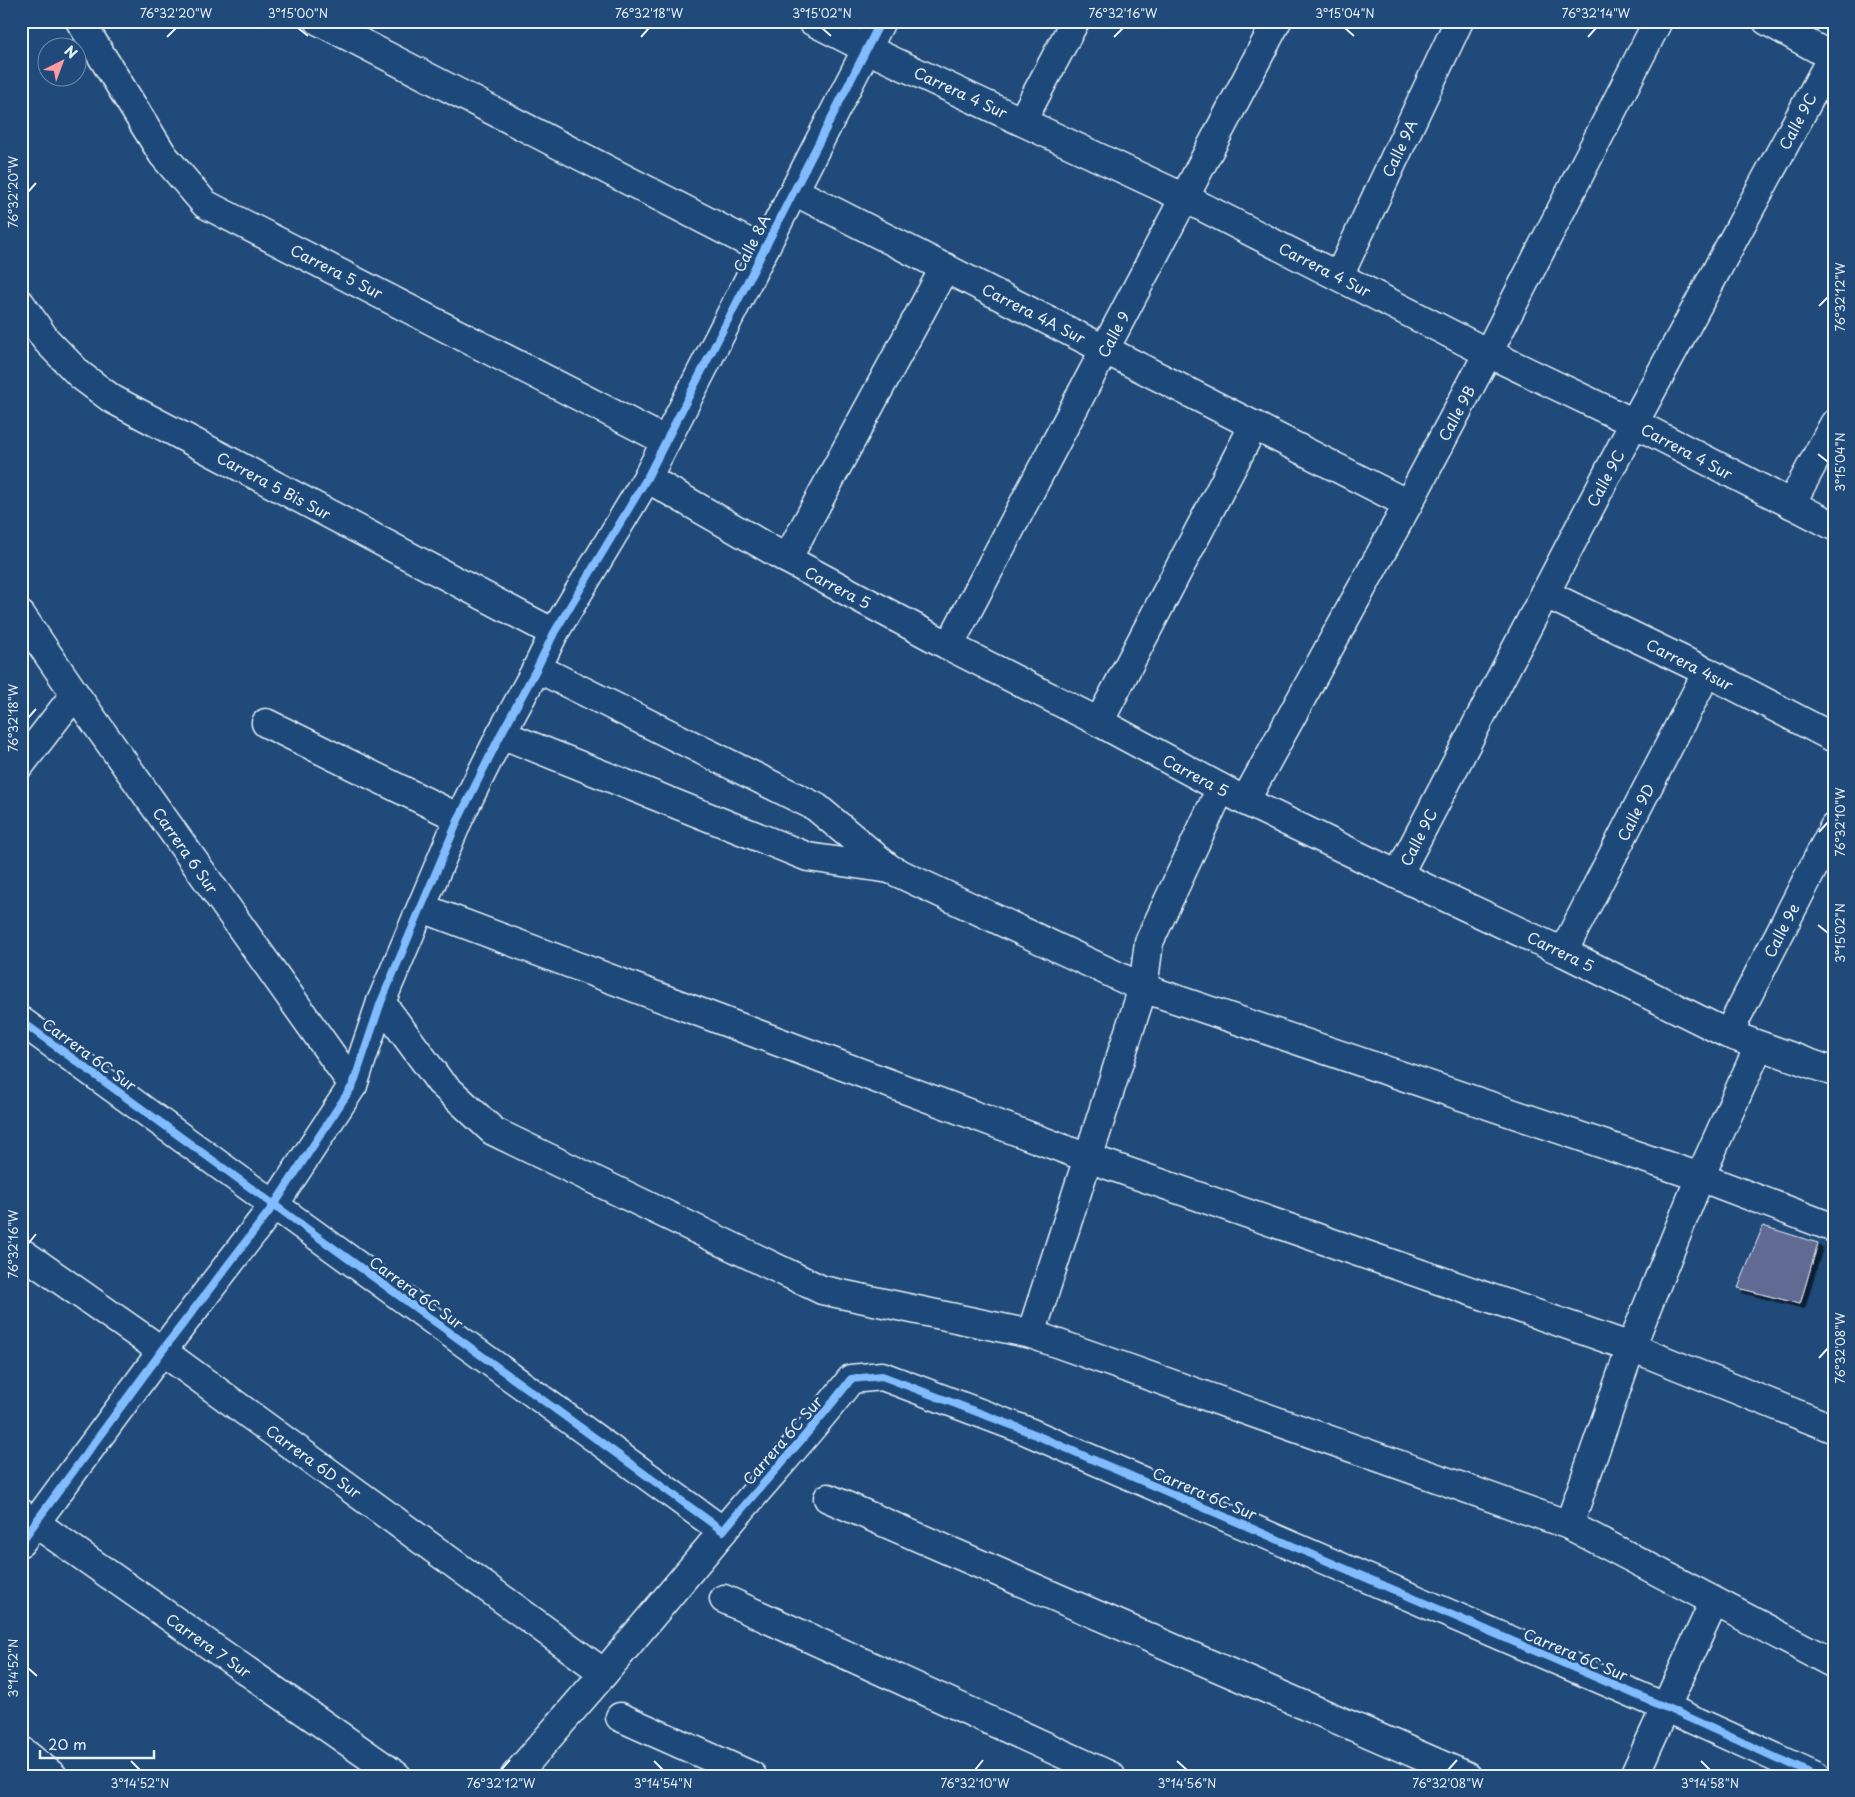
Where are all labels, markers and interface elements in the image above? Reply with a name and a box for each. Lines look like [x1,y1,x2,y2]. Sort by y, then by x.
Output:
text: 76°32'20"W [140,4,213,22]
text: 3°15'00"N [268,4,328,22]
text: 76°32'18"W [615,4,684,22]
text: 3°15'02"N [792,4,852,22]
text: 76°32'16"W [1089,4,1158,22]
text: 3°15'04"N [1315,4,1375,22]
text: 76°32'14"W [1562,4,1631,22]
north arrow [38,38,88,88]
text: N [60,40,82,63]
street label: Carrera 4 Sur [910,60,1012,124]
street label: Calle 9C [1772,88,1822,154]
street label: Calle 9A [1376,115,1422,181]
text: 76°32'20"W [4,155,22,228]
street label: Calle 8A [727,210,775,276]
street label: Carrera 4 Sur [1275,236,1375,302]
street label: Carrera 5 Sur [287,238,387,304]
text: 76°32'12"W [1831,262,1849,331]
street label: Carrera 4A Sur [978,277,1090,349]
street label: Calle 9 [1091,307,1135,361]
street label: Calle 9B [1432,381,1480,445]
street label: Carrera 4 Sur [1637,417,1737,485]
text: 3°15'04"N [1831,432,1849,492]
street label: Carrera 5 Bis Sur [213,445,336,525]
street label: Calle 9C [1580,445,1630,511]
street label: Carrera 5 [801,560,875,614]
street label: Carrera 4sur [1643,632,1738,696]
text: 76°32'18"W [4,683,22,752]
street label: Carrera 5 [1159,748,1233,802]
street label: Calle 9D [1611,779,1659,845]
text: 76°32'10"W [1831,787,1849,857]
street label: Carrera 6 Sur [148,802,224,898]
street label: Calle 9C [1394,804,1442,870]
street label: Calle 9e [1757,899,1805,961]
text: 3°15'02"N [1831,903,1849,963]
street label: Carrera 5 [1524,925,1598,977]
street label: Carrera 6C Sur [38,1012,142,1096]
text: 76°32'16"W [4,1209,22,1278]
street label: Carrera 6C Sur [365,1250,469,1334]
text: 76°32'08"W [1831,1312,1849,1384]
street label: Carrera 6C Sur [737,1390,827,1490]
street label: Carrera 6D Sur [262,1419,366,1503]
street label: Carrera 6C Sur [1149,1461,1261,1525]
street label: Carrera 7 Sur [162,1607,256,1683]
street label: Carrera 6C Sur [1520,1622,1632,1686]
text: 3°14'52"N [4,1639,22,1697]
scale bar [40,1727,154,1759]
text: 20 m [48,1732,87,1755]
text: 3°14'52"N [111,1774,169,1792]
text: 76°32'12"W [467,1774,536,1792]
text: 3°14'54"N [634,1774,692,1792]
text: 76°32'10"W [940,1774,1010,1792]
text: 3°14'56"N [1157,1774,1217,1792]
text: 76°32'08"W [1412,1774,1484,1792]
text: 3°14'58"N [1681,1774,1739,1792]

